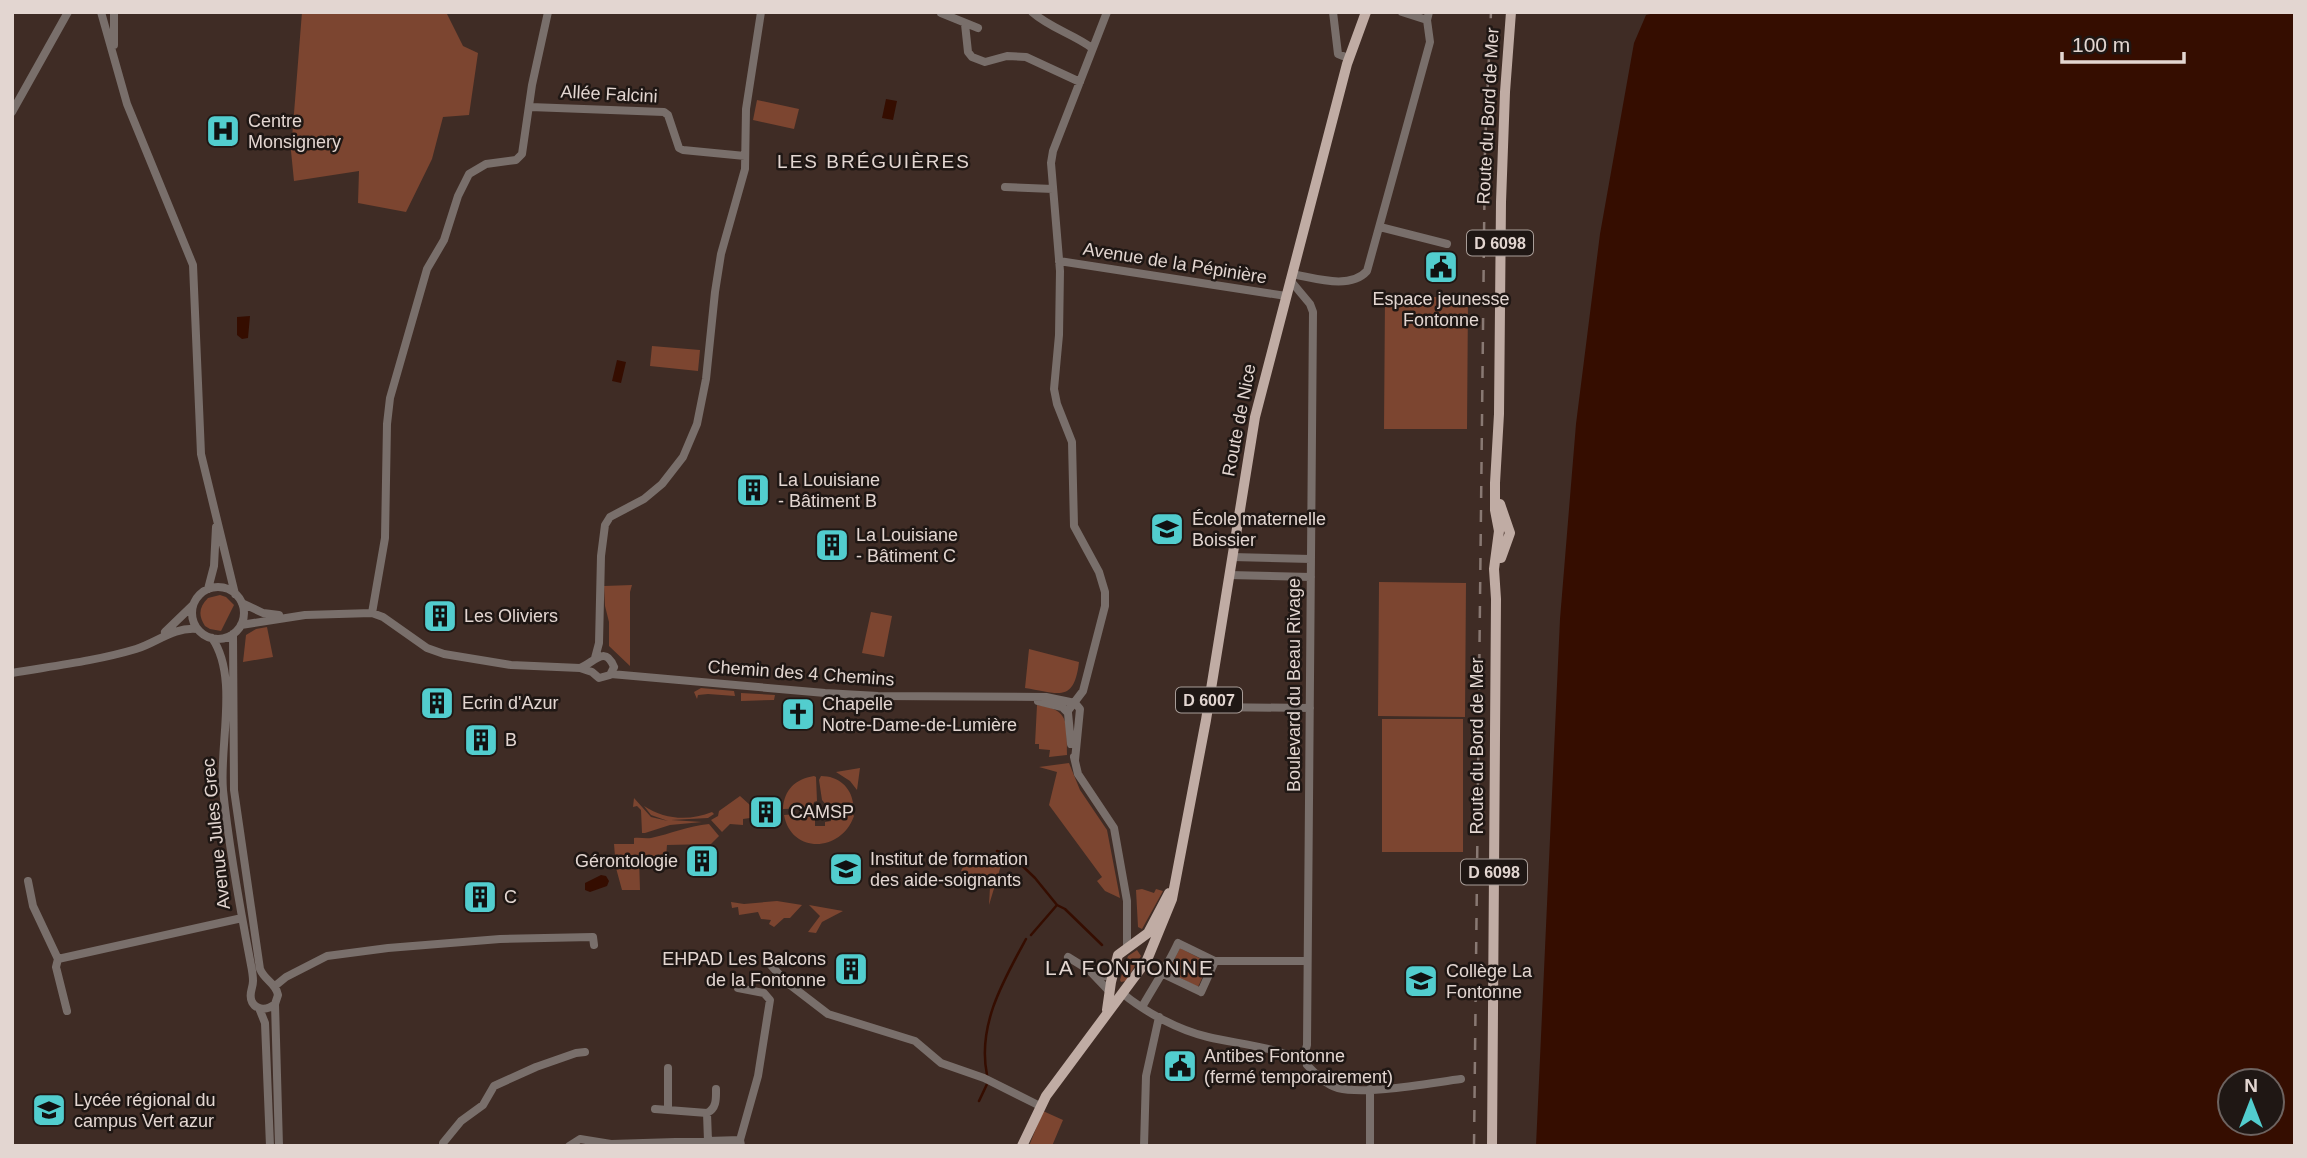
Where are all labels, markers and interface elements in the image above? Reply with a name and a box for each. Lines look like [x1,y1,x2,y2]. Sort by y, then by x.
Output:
scale bar [2062,21,2184,65]
street label: Route du Bord de Mer [1473,27,1503,205]
text: 100 m [2072,33,2130,56]
street label: Allée Falcini [560,81,658,107]
place label: Centre Monsignery [248,111,341,152]
hospital icon: Centre Monsignery [204,112,242,150]
district label: LES BRÉGUIÈRES [777,151,971,172]
road number: D 6098 [1467,230,1533,256]
street label: Avenue de la Pépinière [1082,239,1268,287]
public building icon: Espace jeunesse Fontonne [1422,248,1460,286]
place label: Espace jeunesse Fontonne [1372,289,1510,330]
street label: Route de Nice [1218,362,1260,478]
place label: La Louisiane - Bâtiment B [778,470,880,511]
building icon: La Louisiane - Bâtiment B [734,471,772,509]
place label: École maternelle Boissier [1192,509,1326,550]
school or university icon: École maternelle Boissier [1148,510,1186,548]
place label: La Louisiane - Bâtiment C [856,525,958,566]
building icon: La Louisiane - Bâtiment C [813,526,851,564]
street label: Boulevard du Beau Rivage [1284,578,1304,792]
building icon: Les Oliviers [421,597,459,635]
place label: Les Oliviers [464,606,558,626]
street label: Chemin des 4 Chemins [707,656,895,690]
street label: Route du Bord de Mer [1467,657,1487,835]
building icon: Ecrin d'Azur [418,684,456,722]
road number: D 6007 [1176,688,1242,712]
place label: Ecrin d'Azur [462,693,558,713]
place label: Chapelle Notre-Dame-de-Lumière [822,694,1017,735]
church icon: Chapelle Notre-Dame-de-Lumière [779,695,817,733]
building icon: B [462,721,500,759]
place label: B [505,730,517,750]
street label: Avenue Jules Grec [198,757,234,911]
building icon: CAMSP [747,793,785,831]
place label: CAMSP [790,802,854,822]
building icon: Gérontologie [683,842,721,880]
place label: Institut de formation des aide-soignants [870,849,1028,890]
school or university icon: Institut de formation des aide-soignants [827,850,865,888]
place label: Gérontologie [575,851,678,871]
road number: D 6098 [1461,860,1527,884]
building icon: C [461,878,499,916]
place label: C [504,887,517,907]
place label: EHPAD Les Balcons de la Fontonne [662,949,826,990]
building icon: EHPAD Les Balcons de la Fontonne [832,950,870,988]
district label: LA FONTONNE [1045,956,1215,979]
place label: Collège La Fontonne [1446,961,1533,1002]
school or university icon: Collège La Fontonne [1402,962,1440,1000]
place label: Antibes Fontonne (fermé temporairement) [1204,1046,1393,1087]
public building icon: Antibes Fontonne (fermé temporairement) [1161,1047,1199,1085]
north arrow [2216,1067,2286,1137]
text: N [2244,1075,2258,1096]
place label: Lycée régional du campus Vert azur [74,1090,215,1131]
school or university icon: Lycée régional du campus Vert azur [30,1091,68,1129]

